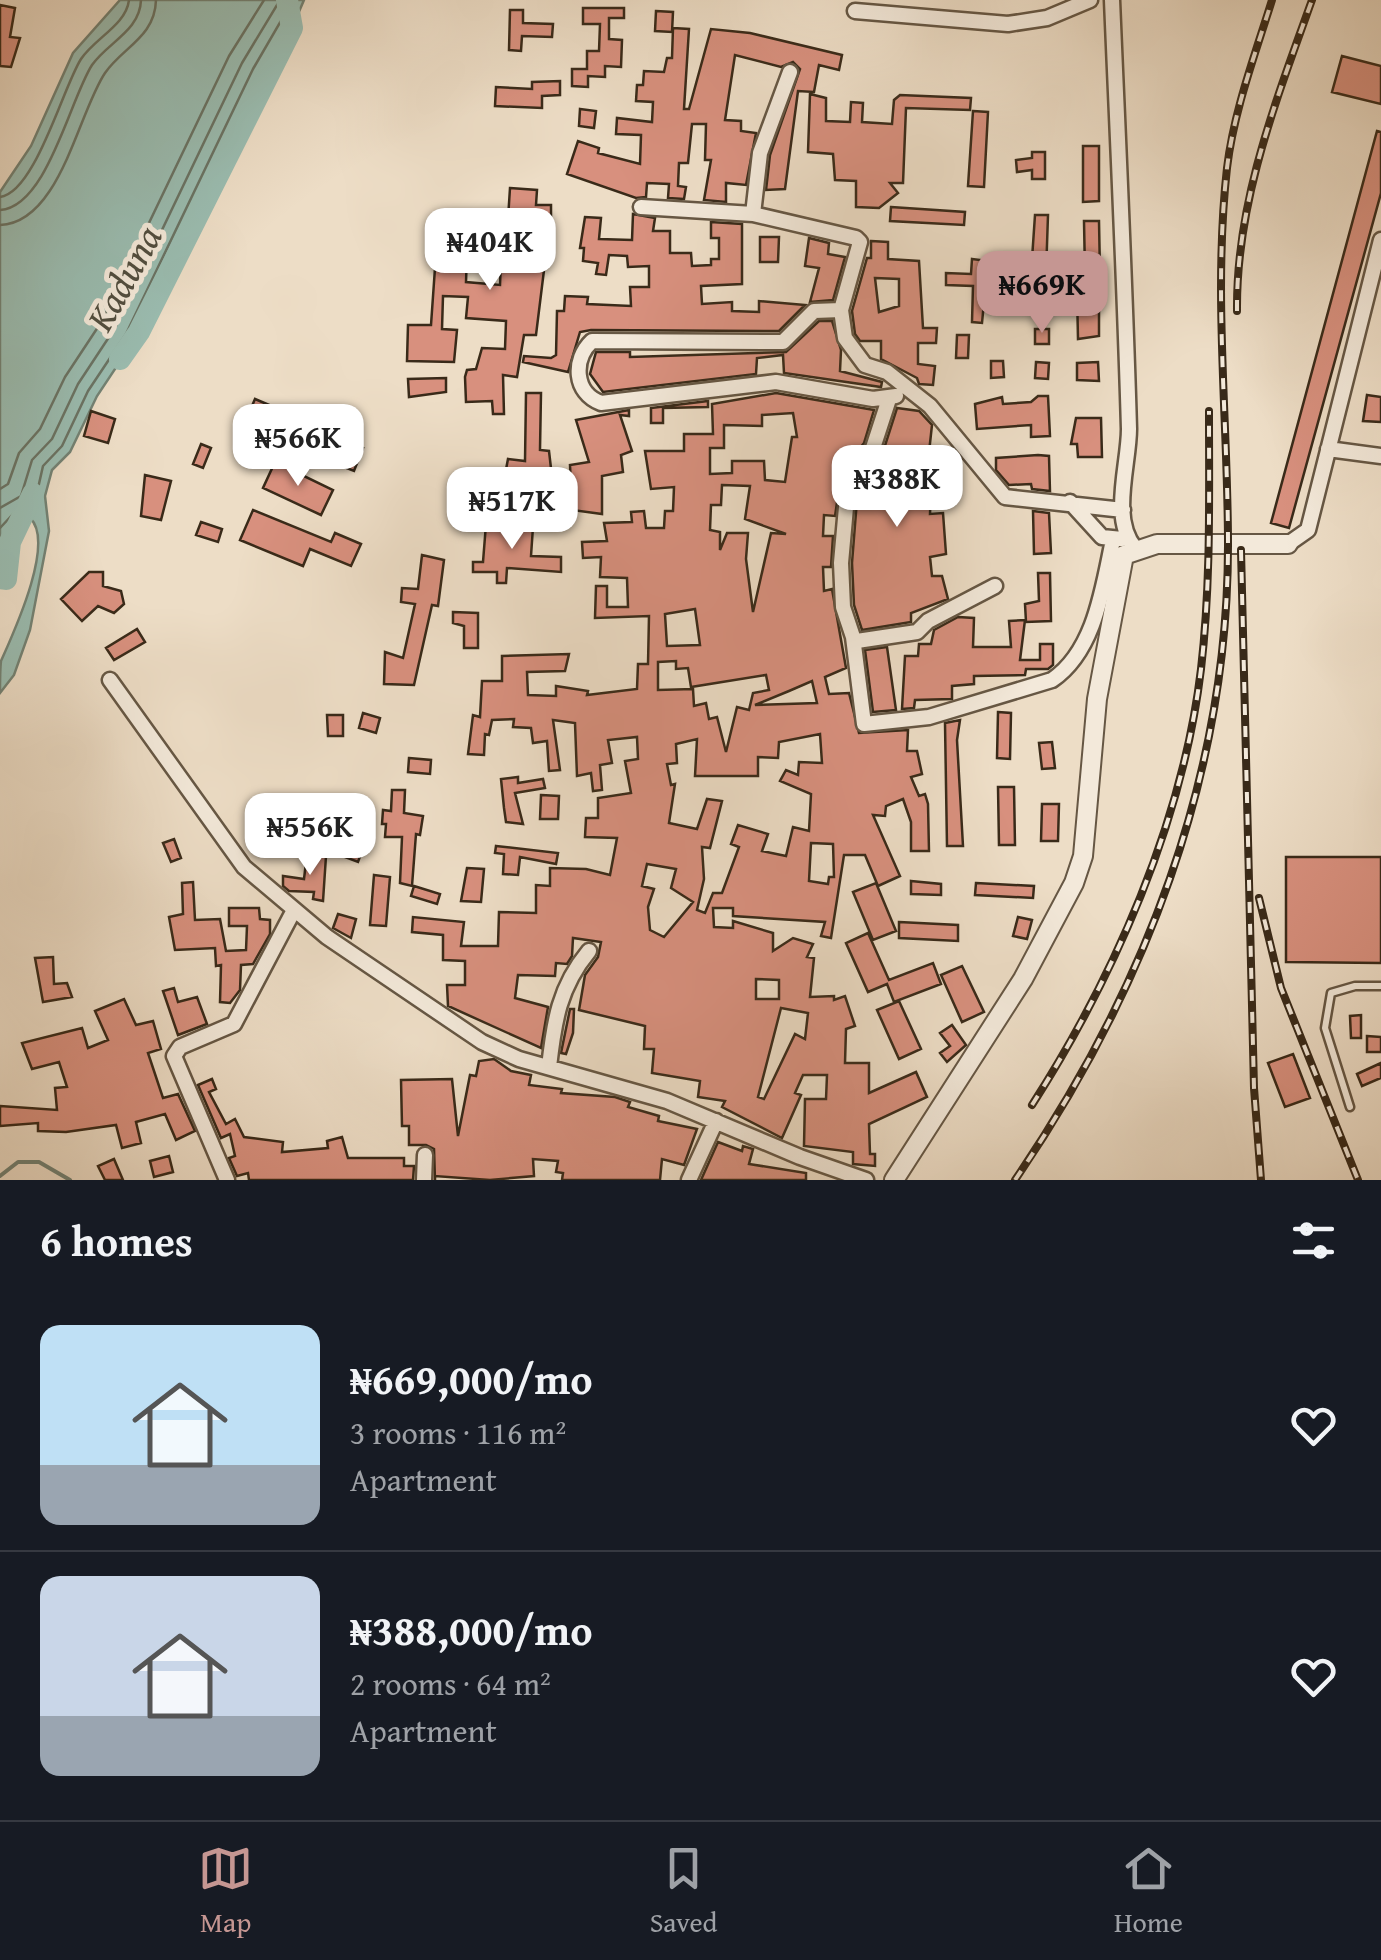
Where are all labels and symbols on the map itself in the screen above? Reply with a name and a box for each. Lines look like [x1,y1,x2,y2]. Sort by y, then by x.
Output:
pin: ₦404K [420,208,560,293]
water label: Kaduna [71,214,175,341]
pin: ₦669K [972,251,1112,336]
pin: ₦566K [228,404,368,489]
pin: ₦388K [827,445,967,530]
pin: ₦517K [442,467,582,552]
pin: ₦556K [240,793,380,878]

